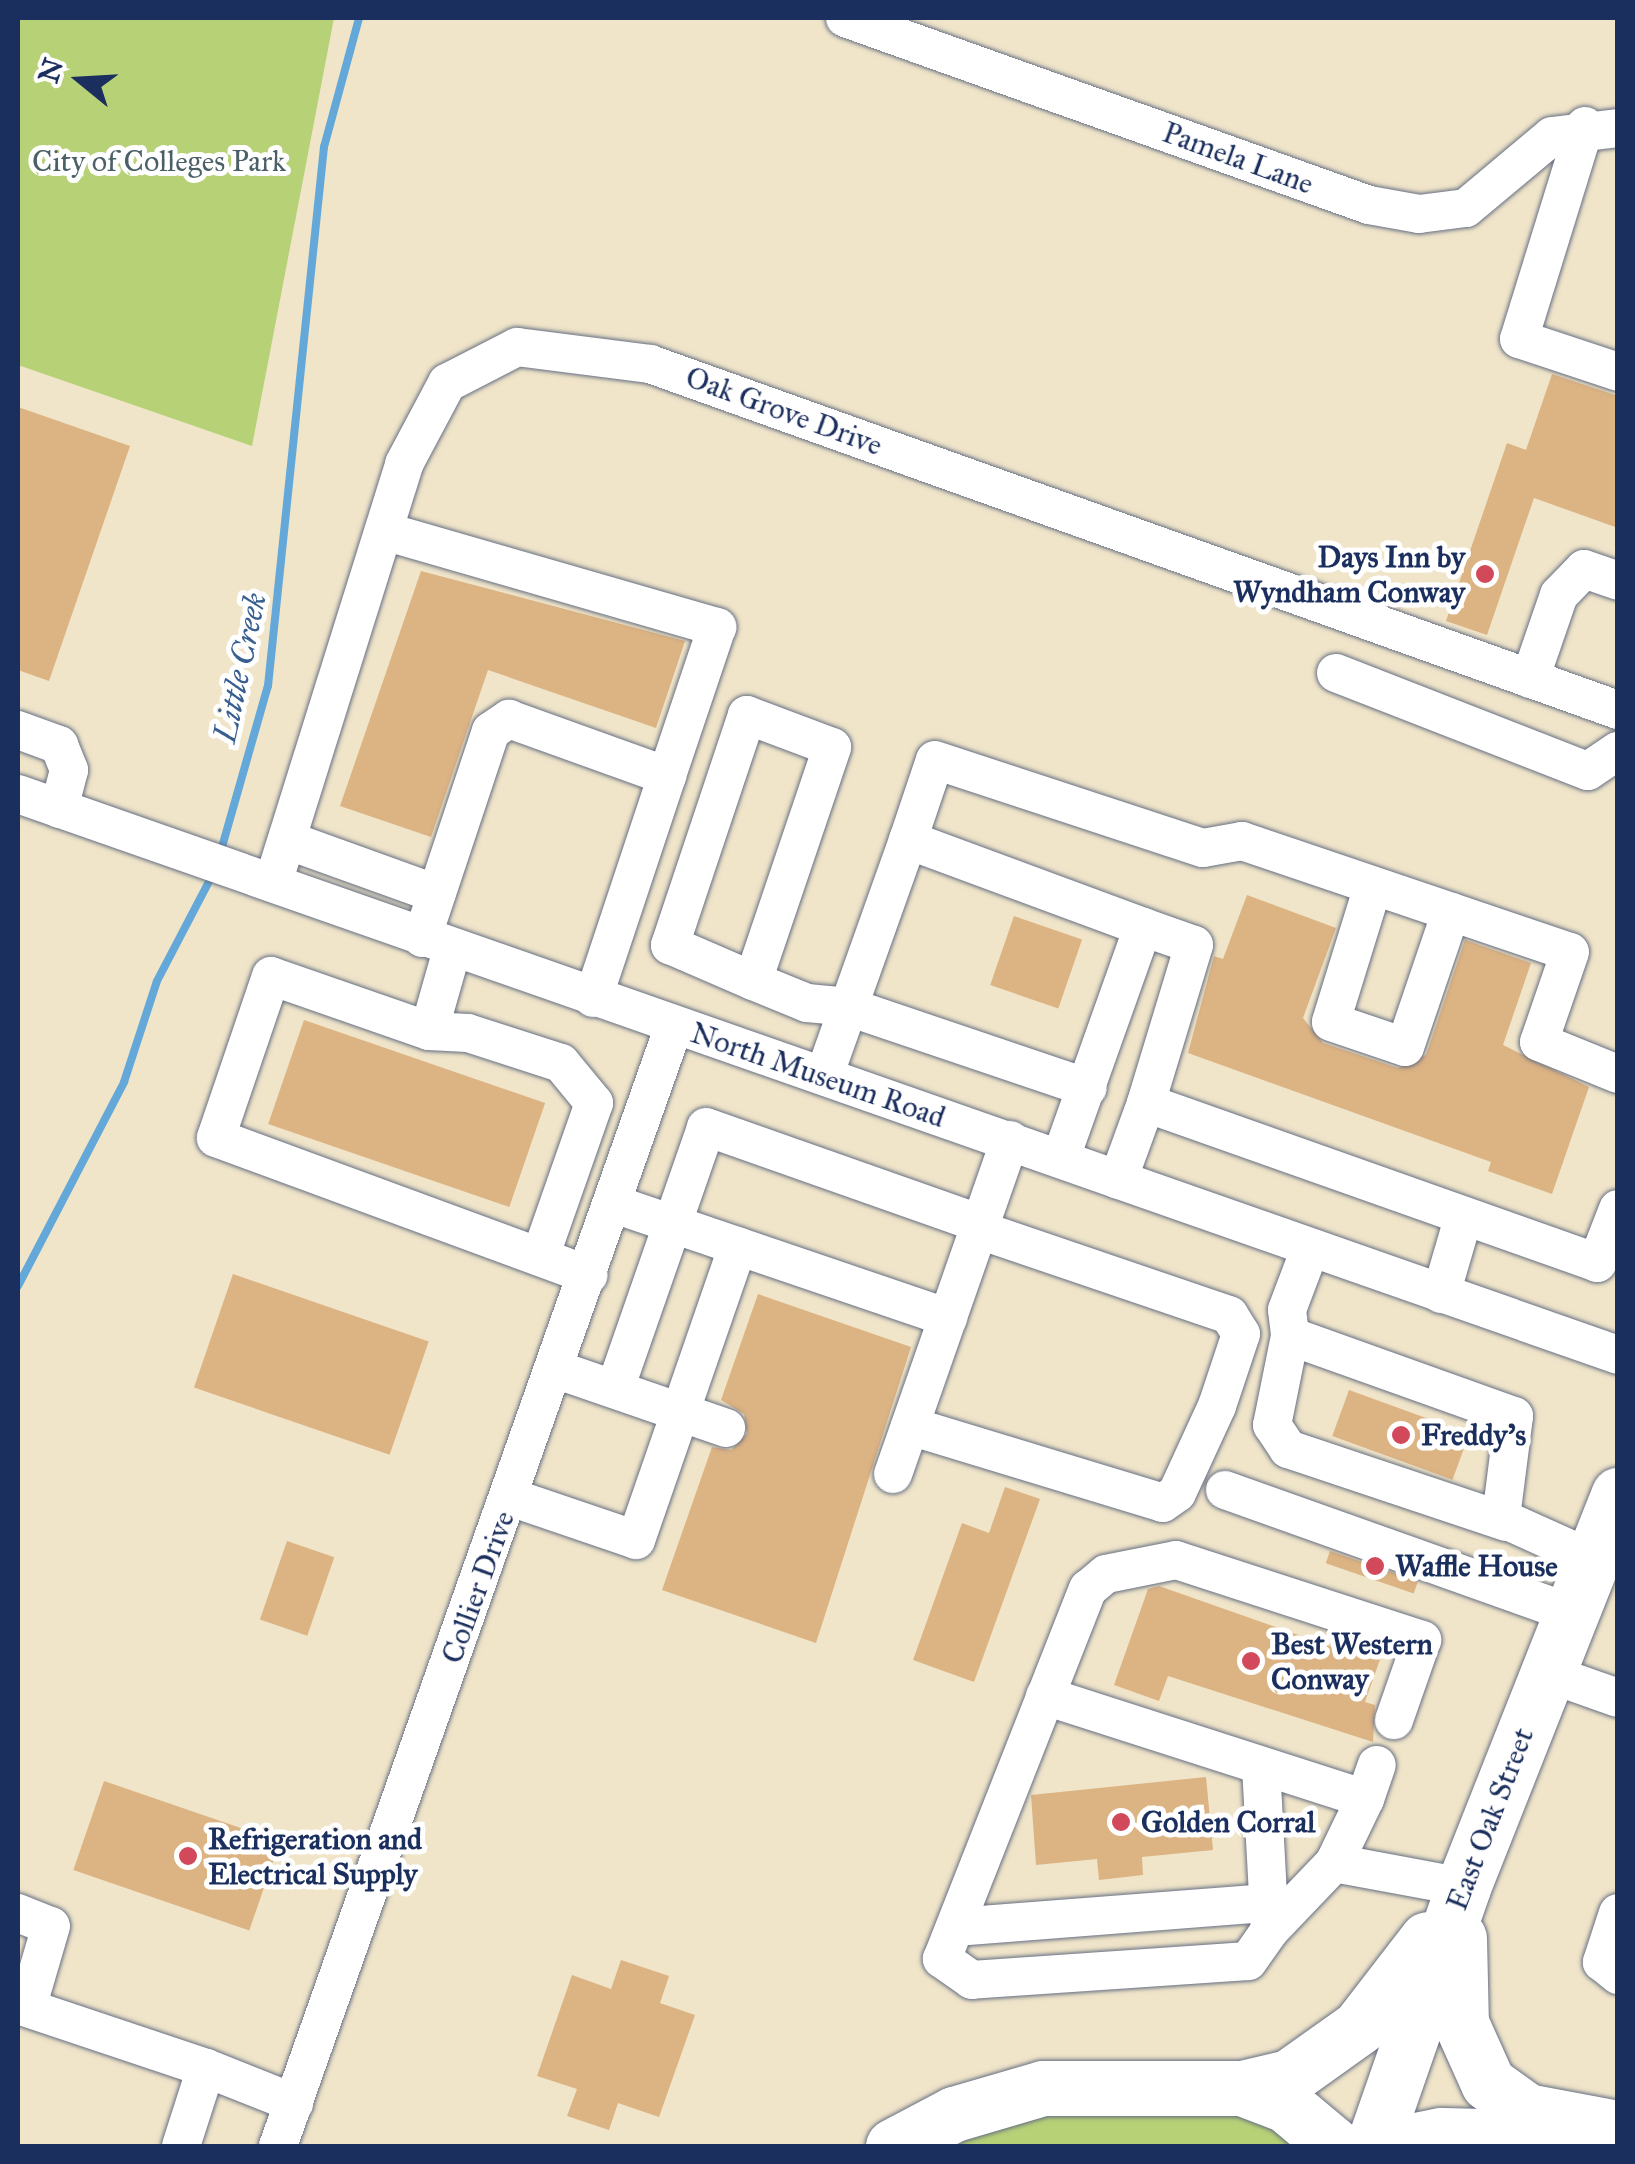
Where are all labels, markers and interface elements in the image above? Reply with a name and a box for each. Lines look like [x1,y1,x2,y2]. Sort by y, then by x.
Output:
north arrow [30,30,130,130]
text: N [31,54,71,87]
street label: Pamela Lane [1158,114,1318,202]
park label: City of Colleges Park [32,143,286,179]
street label: Oak Grove Drive [681,359,887,463]
place label: Days Inn by Wyndham Conway [1233,539,1465,610]
marker: Days Inn by Wyndham Conway [1474,563,1496,585]
water label: Little Creek [206,590,276,746]
street label: North Museum Road [686,1015,950,1135]
place label: Freddy's [1421,1417,1526,1453]
marker: Freddy's [1390,1424,1412,1446]
street label: Collier Drive [434,1506,522,1668]
place label: Waffle House [1395,1548,1558,1584]
marker: Waffle House [1364,1555,1386,1577]
place label: Best Western Conway [1271,1626,1433,1696]
marker: Best Western Conway [1240,1650,1262,1672]
street label: East Oak Street [1439,1723,1541,1915]
place label: Golden Corral [1141,1804,1315,1840]
marker: Golden Corral [1110,1811,1132,1833]
place label: Refrigeration and Electrical Supply [208,1821,422,1892]
marker: Refrigeration and Electrical Supply [177,1845,199,1867]

